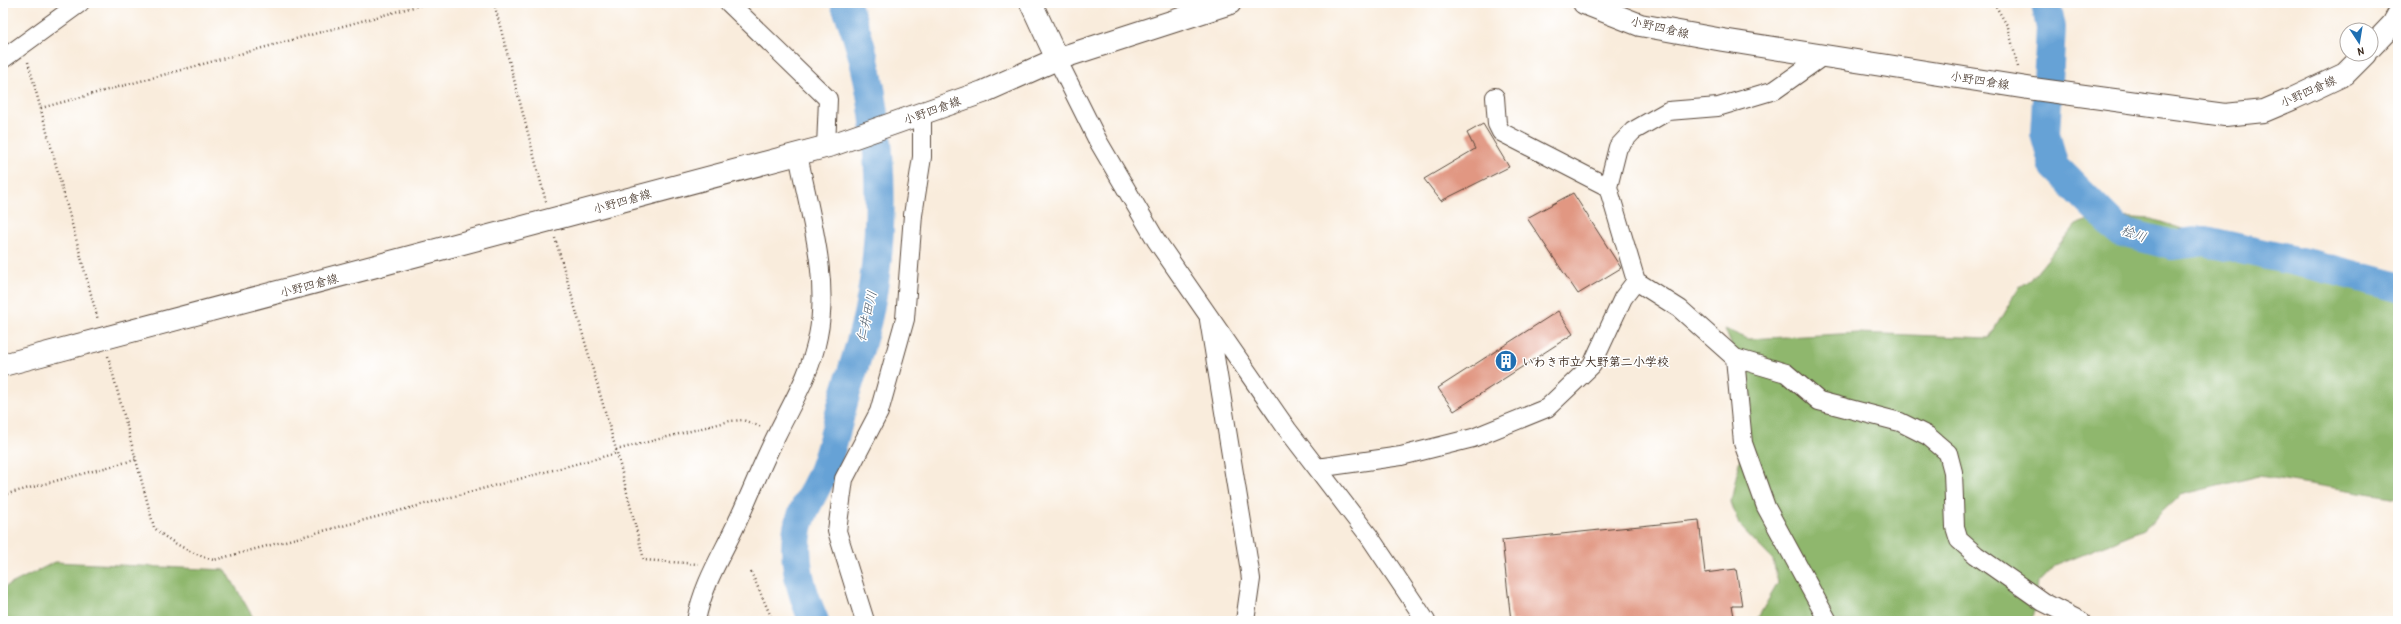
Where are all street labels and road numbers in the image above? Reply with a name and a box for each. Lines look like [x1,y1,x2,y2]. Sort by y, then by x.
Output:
street label: 小野四倉線 [1629,12,1691,42]
street label: 小野四倉線 [1949,67,2011,93]
street label: 小野四倉線 [2277,71,2339,111]
street label: 小野四倉線 [901,92,963,128]
street label: 小野四倉線 [591,185,653,217]
street label: 小野四倉線 [278,269,340,301]

